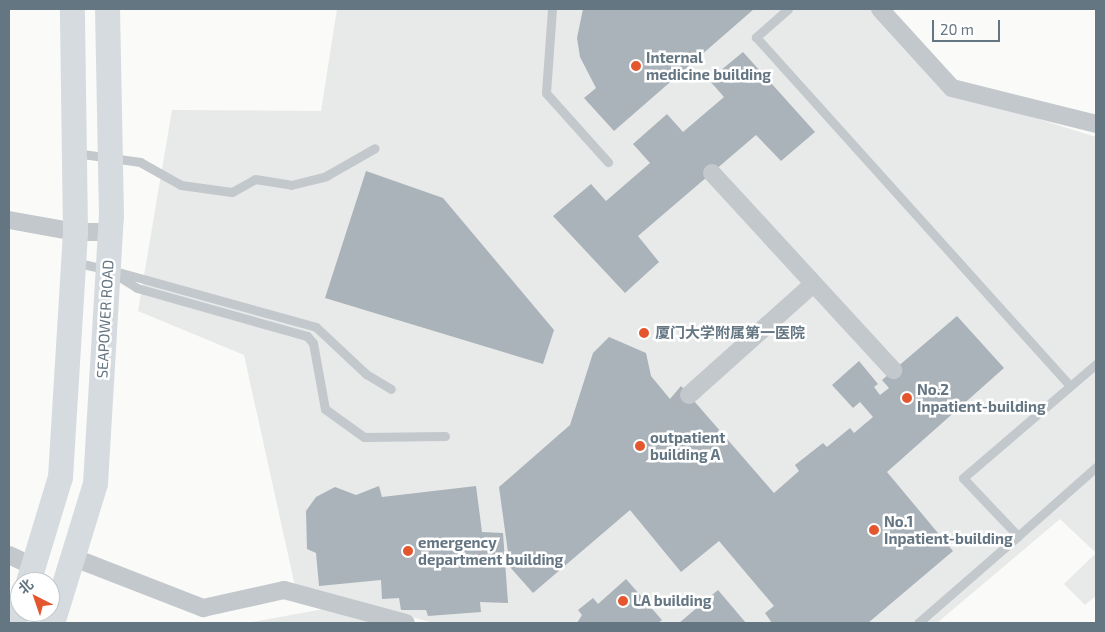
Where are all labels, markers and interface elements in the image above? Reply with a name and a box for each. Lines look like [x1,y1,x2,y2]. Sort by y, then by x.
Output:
scale bar [935,10,1002,42]
text: 20 m [940,20,974,38]
place label: Internal medicine building [646,48,771,83]
marker: Internal medicine building [630,60,642,72]
street label: SEAPOWER ROAD [93,259,117,379]
place label: 厦门大学附属第一医院 [655,324,805,342]
marker: 厦门大学附属第一医院 [637,326,651,340]
place label: No.2 Inpatient-building [917,380,1046,415]
marker: No.2 Inpatient-building [901,392,913,404]
place label: outpatient building A [650,428,725,463]
marker: outpatient building A [634,440,646,452]
place label: No.1 Inpatient-building [884,512,1013,547]
marker: No.1 Inpatient-building [868,524,880,536]
place label: emergency department building [418,533,563,568]
marker: emergency department building [402,545,414,557]
north arrow [10,572,60,622]
text: 北 [15,575,36,597]
place label: LA building [633,592,712,610]
marker: LA building [617,595,629,607]

